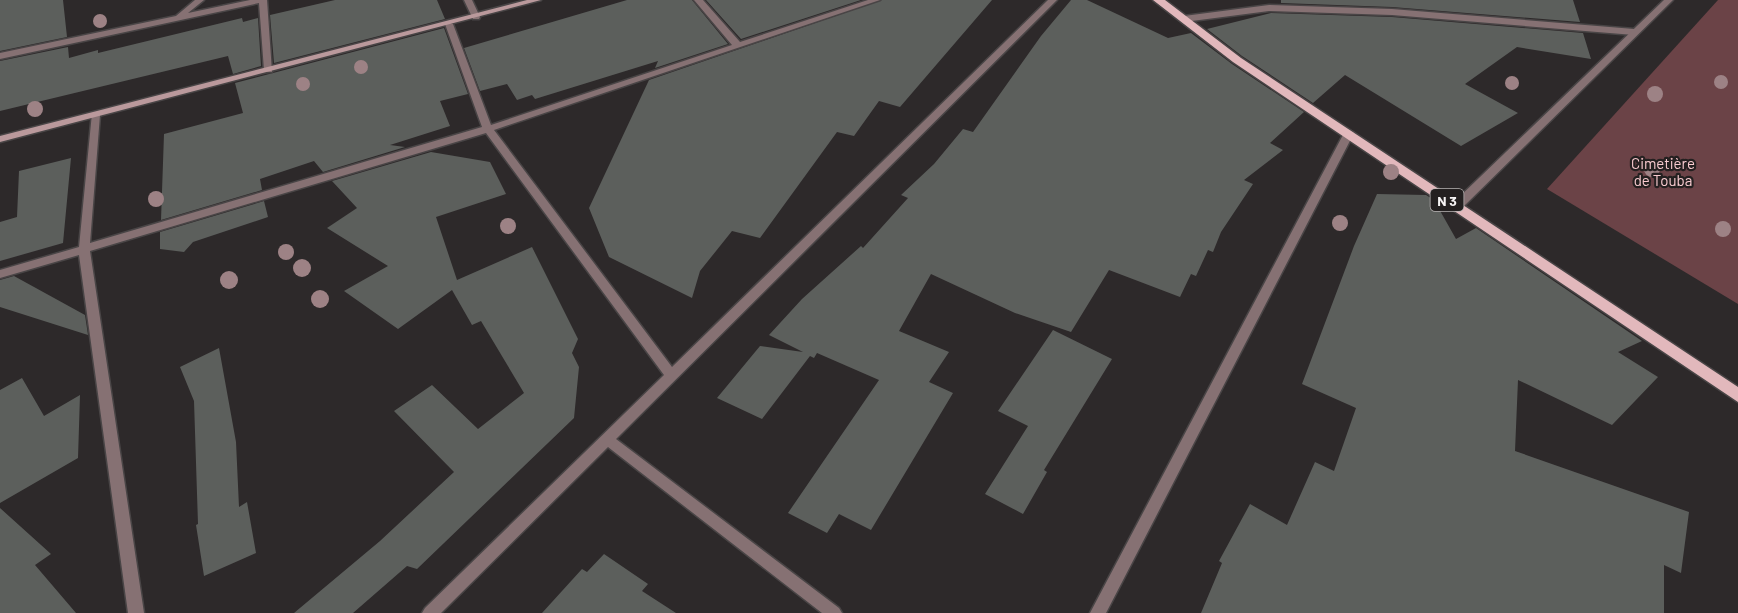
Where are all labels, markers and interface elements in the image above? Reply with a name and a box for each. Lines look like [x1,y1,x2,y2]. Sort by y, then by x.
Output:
park label: Cimetière de Touba [1631,154,1695,189]
road number: N 3 [1430,189,1464,211]

